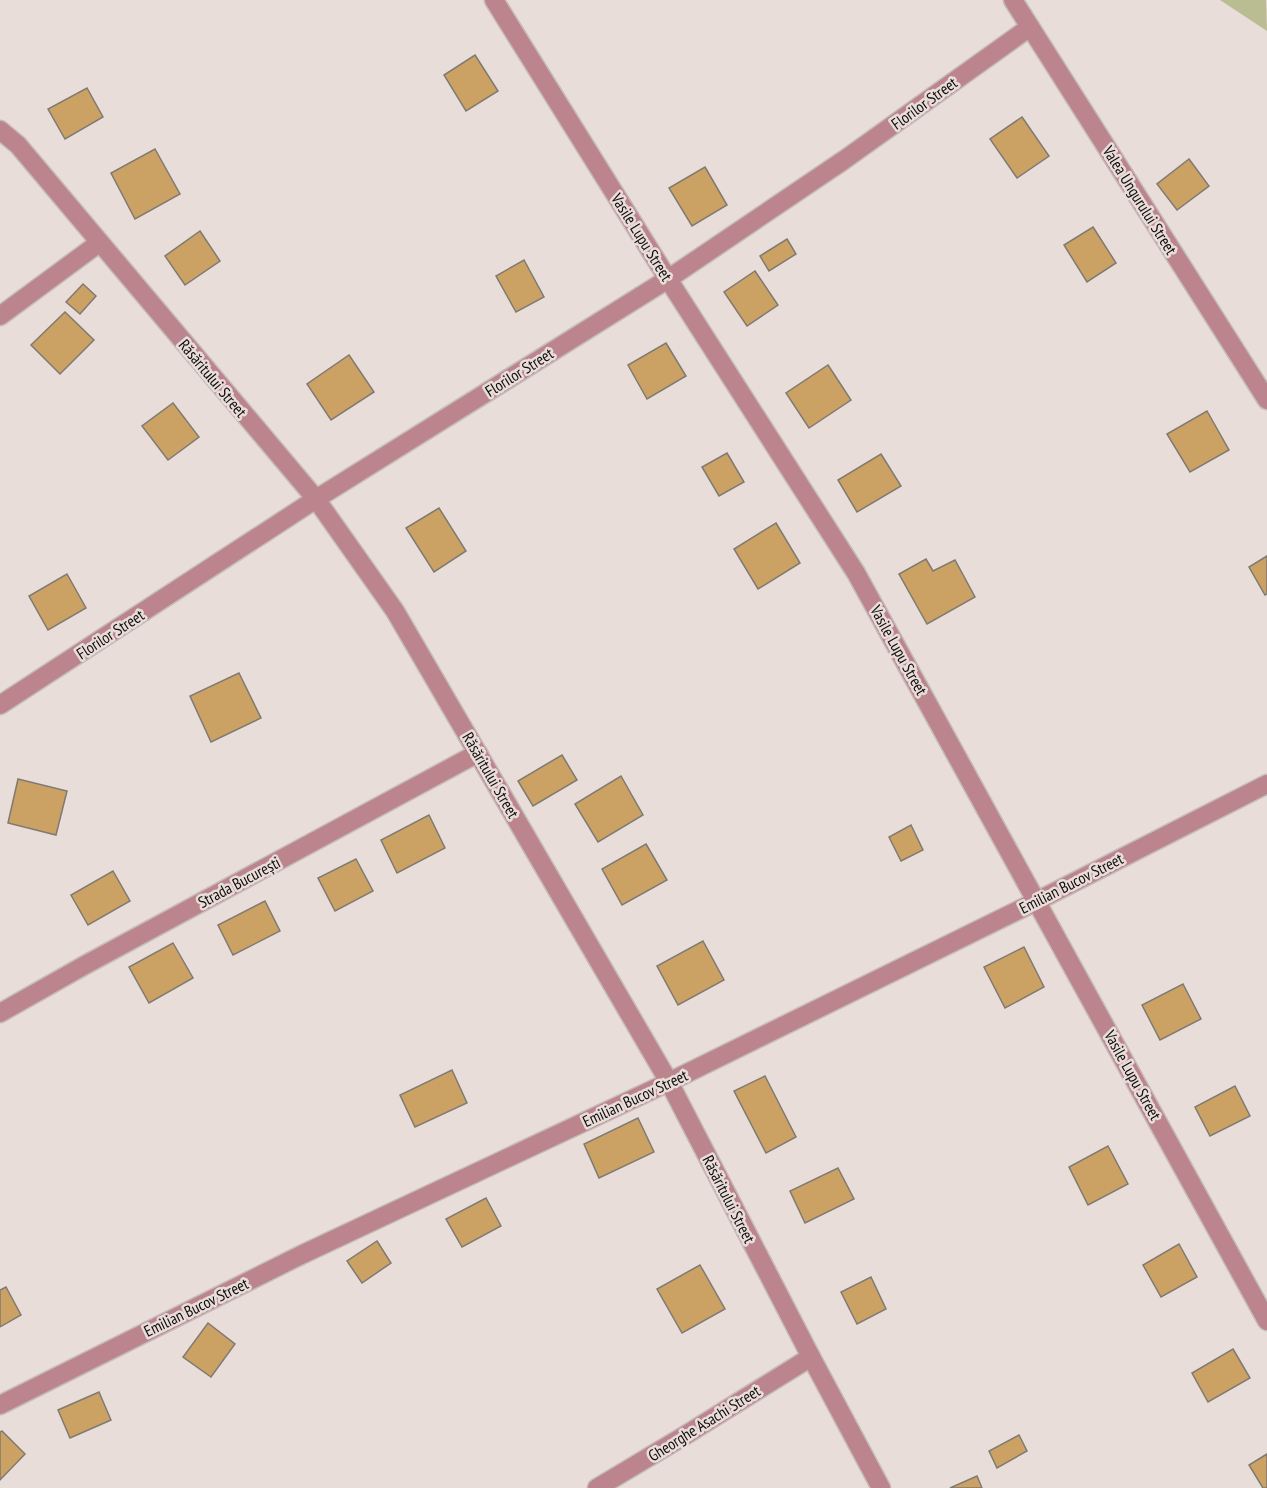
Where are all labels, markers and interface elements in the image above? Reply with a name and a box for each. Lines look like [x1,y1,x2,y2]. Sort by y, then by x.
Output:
street label: Florilor Street [887,72,961,134]
street label: Valea Ungurului Street [1098,141,1182,259]
street label: Vasile Lupu Street [607,189,677,285]
street label: Răsăritului Street [175,335,252,422]
street label: Florilor Street [481,343,557,401]
street label: Vasile Lupu Street [866,601,932,699]
street label: Florilor Street [72,604,148,663]
street label: Răsăritului Street [458,729,524,822]
street label: Emilian Bucov Street [1016,848,1127,918]
street label: Strada București [195,852,283,912]
street label: Vasile Lupu Street [1100,1026,1166,1124]
street label: Emilian Bucov Street [579,1065,691,1131]
street label: Răsăritului Street [698,1152,760,1247]
street label: Emilian Bucov Street [141,1273,252,1341]
street label: Gheorghe Asachi Street [644,1380,764,1465]

